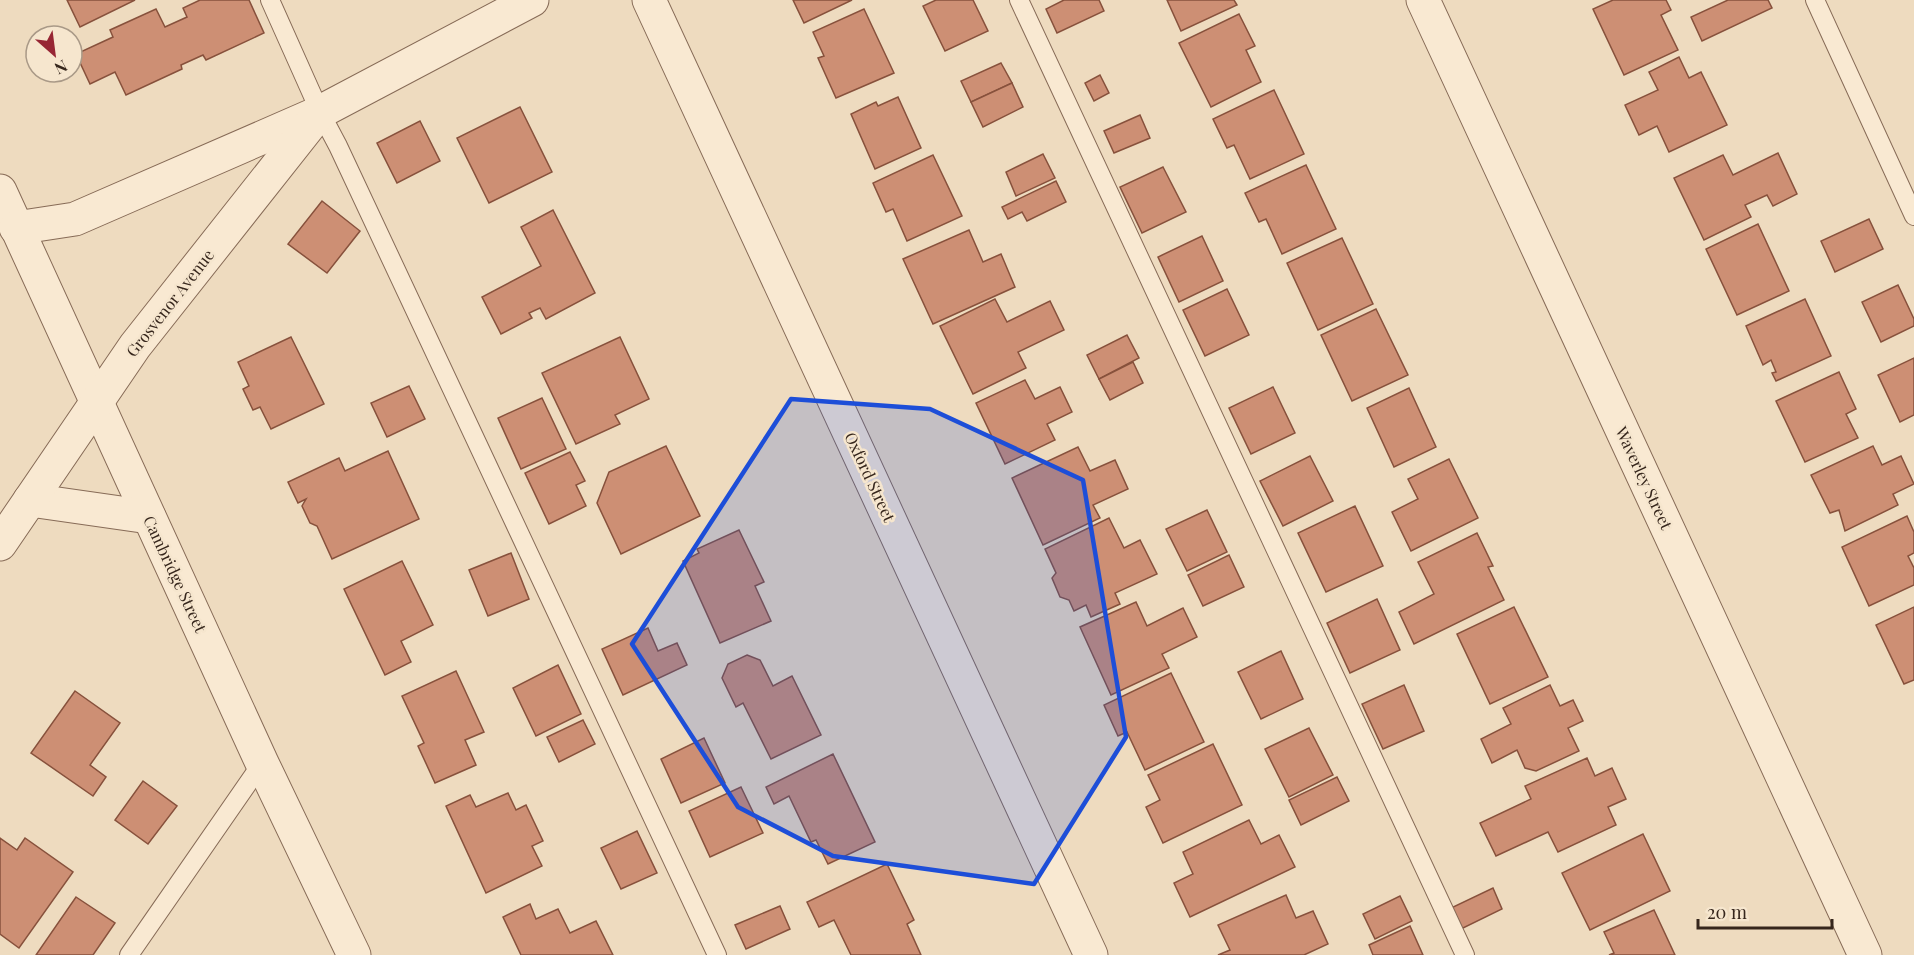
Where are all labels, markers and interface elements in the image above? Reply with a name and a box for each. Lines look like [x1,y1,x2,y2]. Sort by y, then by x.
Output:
north arrow [24,24,84,84]
text: N [51,56,71,80]
street label: Grosvenor Avenue [121,245,218,361]
street label: Waverley Street [1611,422,1678,533]
street label: Oxford Street [840,428,901,525]
street label: Cambridge Street [139,512,212,636]
scale bar [1698,892,1832,930]
text: 20 m [1707,900,1747,924]

